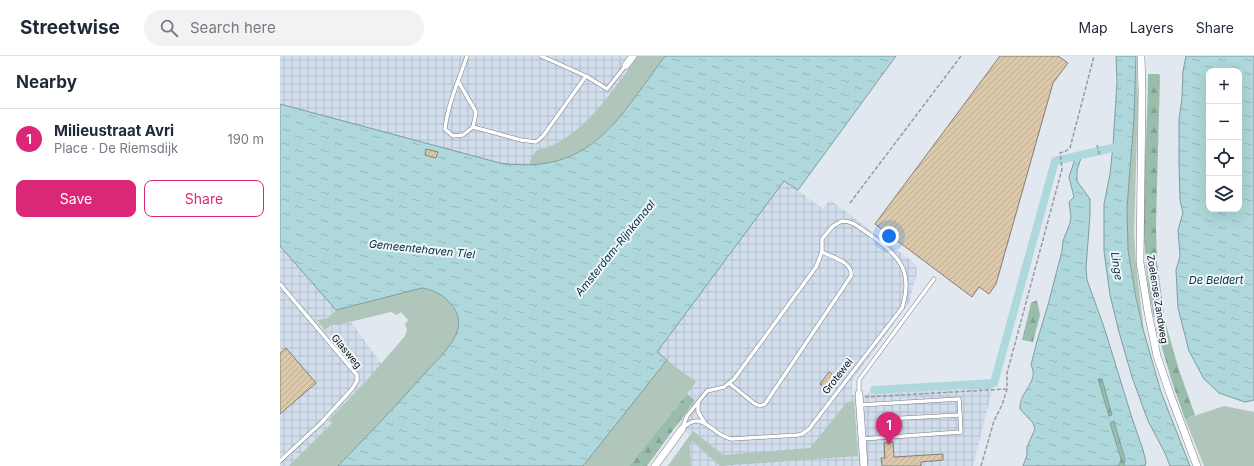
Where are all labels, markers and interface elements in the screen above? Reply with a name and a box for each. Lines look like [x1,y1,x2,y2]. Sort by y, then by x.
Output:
search box [144,10,424,46]
text: Streetwise [20,16,120,39]
icon: search [158,17,180,39]
text: Search here [190,18,276,37]
text: Map [1079,19,1108,36]
text: Layers [1130,19,1174,36]
text: Share [1196,19,1234,36]
map controls [1206,68,1242,212]
button: + [1206,68,1242,104]
text: Nearby [16,72,77,92]
button: − [1206,104,1242,140]
text: Milieustraat Avri [54,121,174,140]
text: 1 [26,131,32,147]
text: 190 m [227,131,264,147]
text: Place · De Riemsdijk [54,140,178,156]
button: locate [1206,140,1242,176]
button: layers [1206,176,1242,212]
button: Save [16,180,136,217]
button: Share [144,180,264,217]
water label: Amsterdam-Rijnkanaal [571,197,658,299]
your location [879,226,899,246]
water label: Gemeentehaven Tiel [368,236,476,262]
water label: Linge [1108,251,1126,281]
street label: Zoelense Zandweg [1145,254,1171,344]
water label: De Beldert [1189,273,1244,287]
street label: Glasweg [329,332,365,370]
street label: Grotewei [819,356,855,396]
pin: 1 [876,412,902,445]

